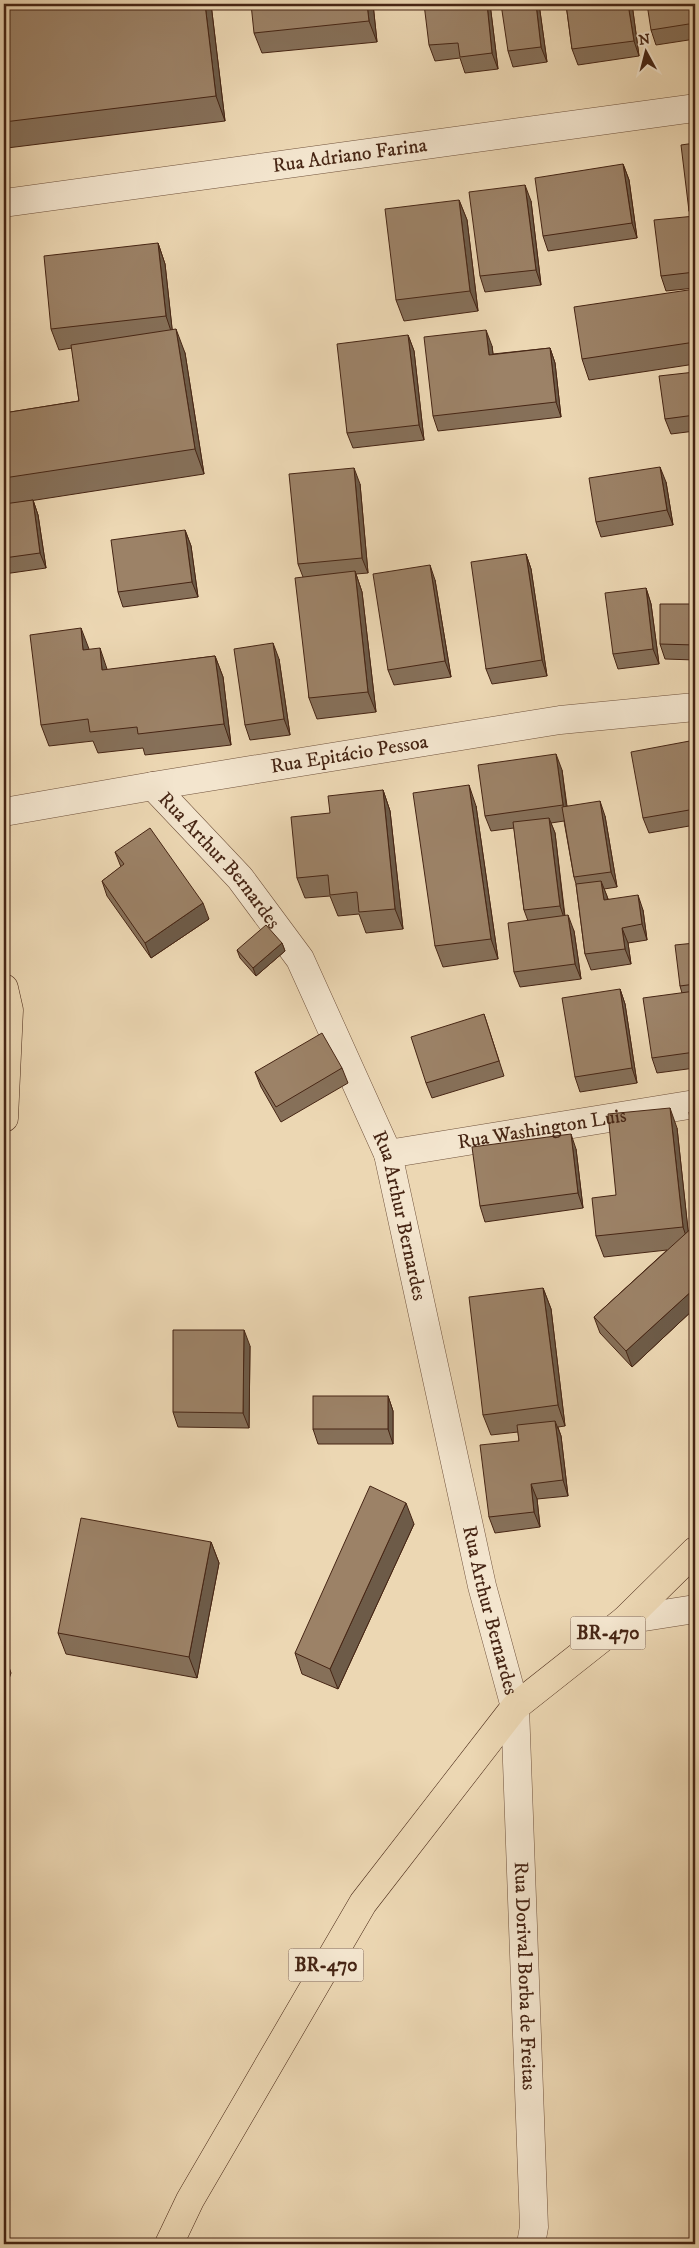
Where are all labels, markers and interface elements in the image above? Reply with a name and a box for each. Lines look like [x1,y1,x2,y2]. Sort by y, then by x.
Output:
north arrow [622,28,672,78]
text: N [638,30,652,50]
street label: Rua Adriano Farina [271,132,429,178]
street label: Rua Epitácio Pessoa [269,729,430,779]
street label: Rua Arthur Bernardes [153,787,286,934]
street label: Rua Washington Luis [456,1103,629,1155]
street label: Rua Arthur Bernardes [367,1127,432,1303]
street label: Rua Arthur Bernardes [457,1523,524,1698]
road number: BR-470 [570,1616,646,1650]
street label: Rua Dorival Borba de Freitas [508,1861,542,2091]
road number: BR-470 [288,1948,364,1982]

